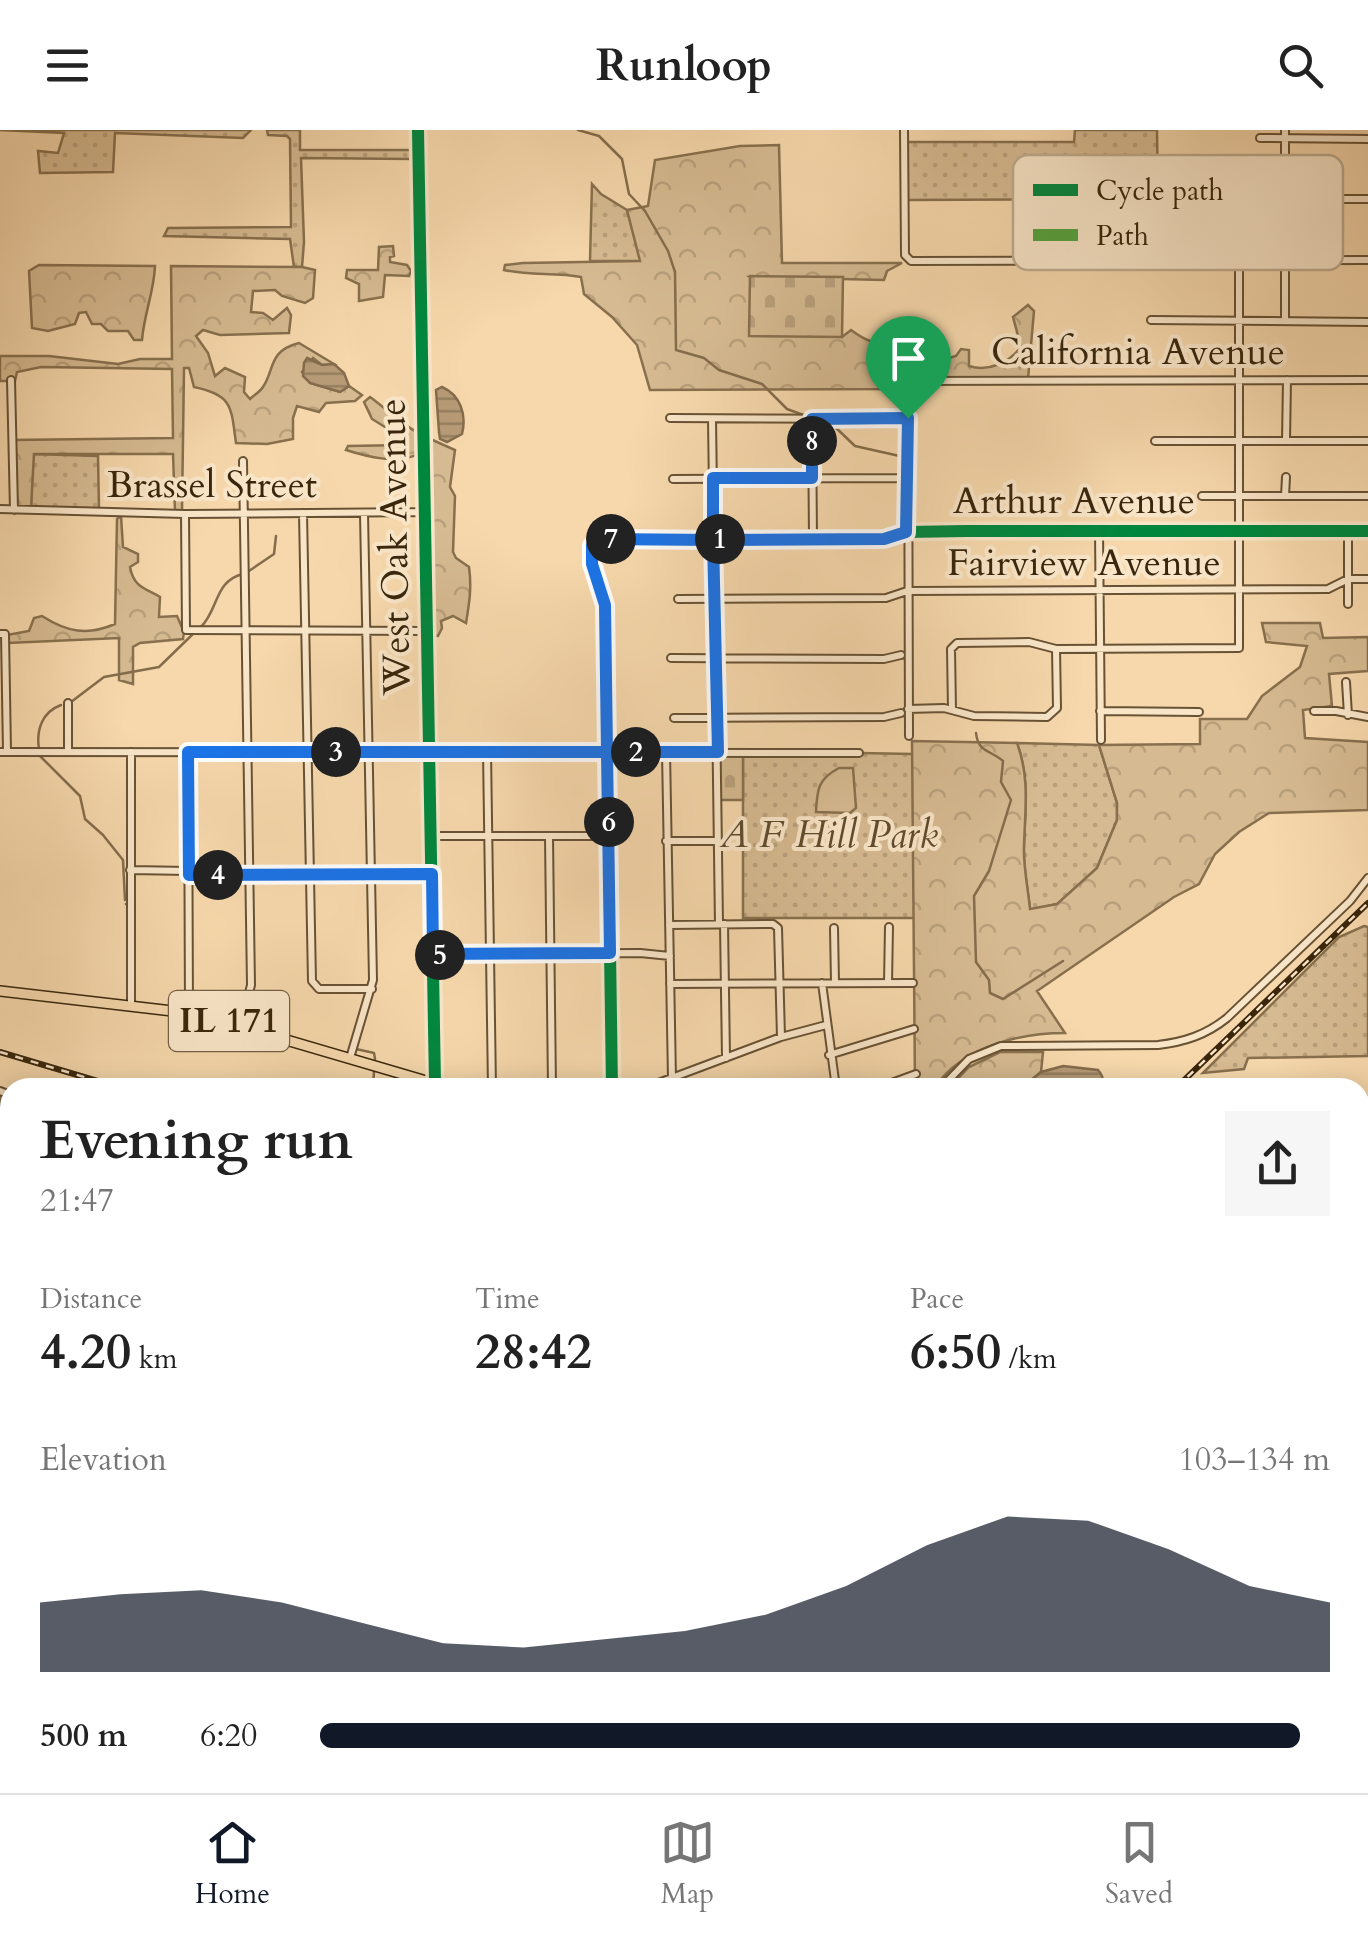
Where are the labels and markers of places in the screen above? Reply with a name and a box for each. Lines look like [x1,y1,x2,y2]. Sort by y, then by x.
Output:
pin [866,316,951,419]
pin: 8 [787,416,837,466]
pin: 7 [586,514,636,564]
pin: 1 [695,514,745,564]
pin: 3 [311,727,361,777]
pin: 2 [611,727,661,777]
pin: 6 [584,797,634,847]
pin: 4 [193,850,243,900]
pin: 5 [415,930,465,980]

